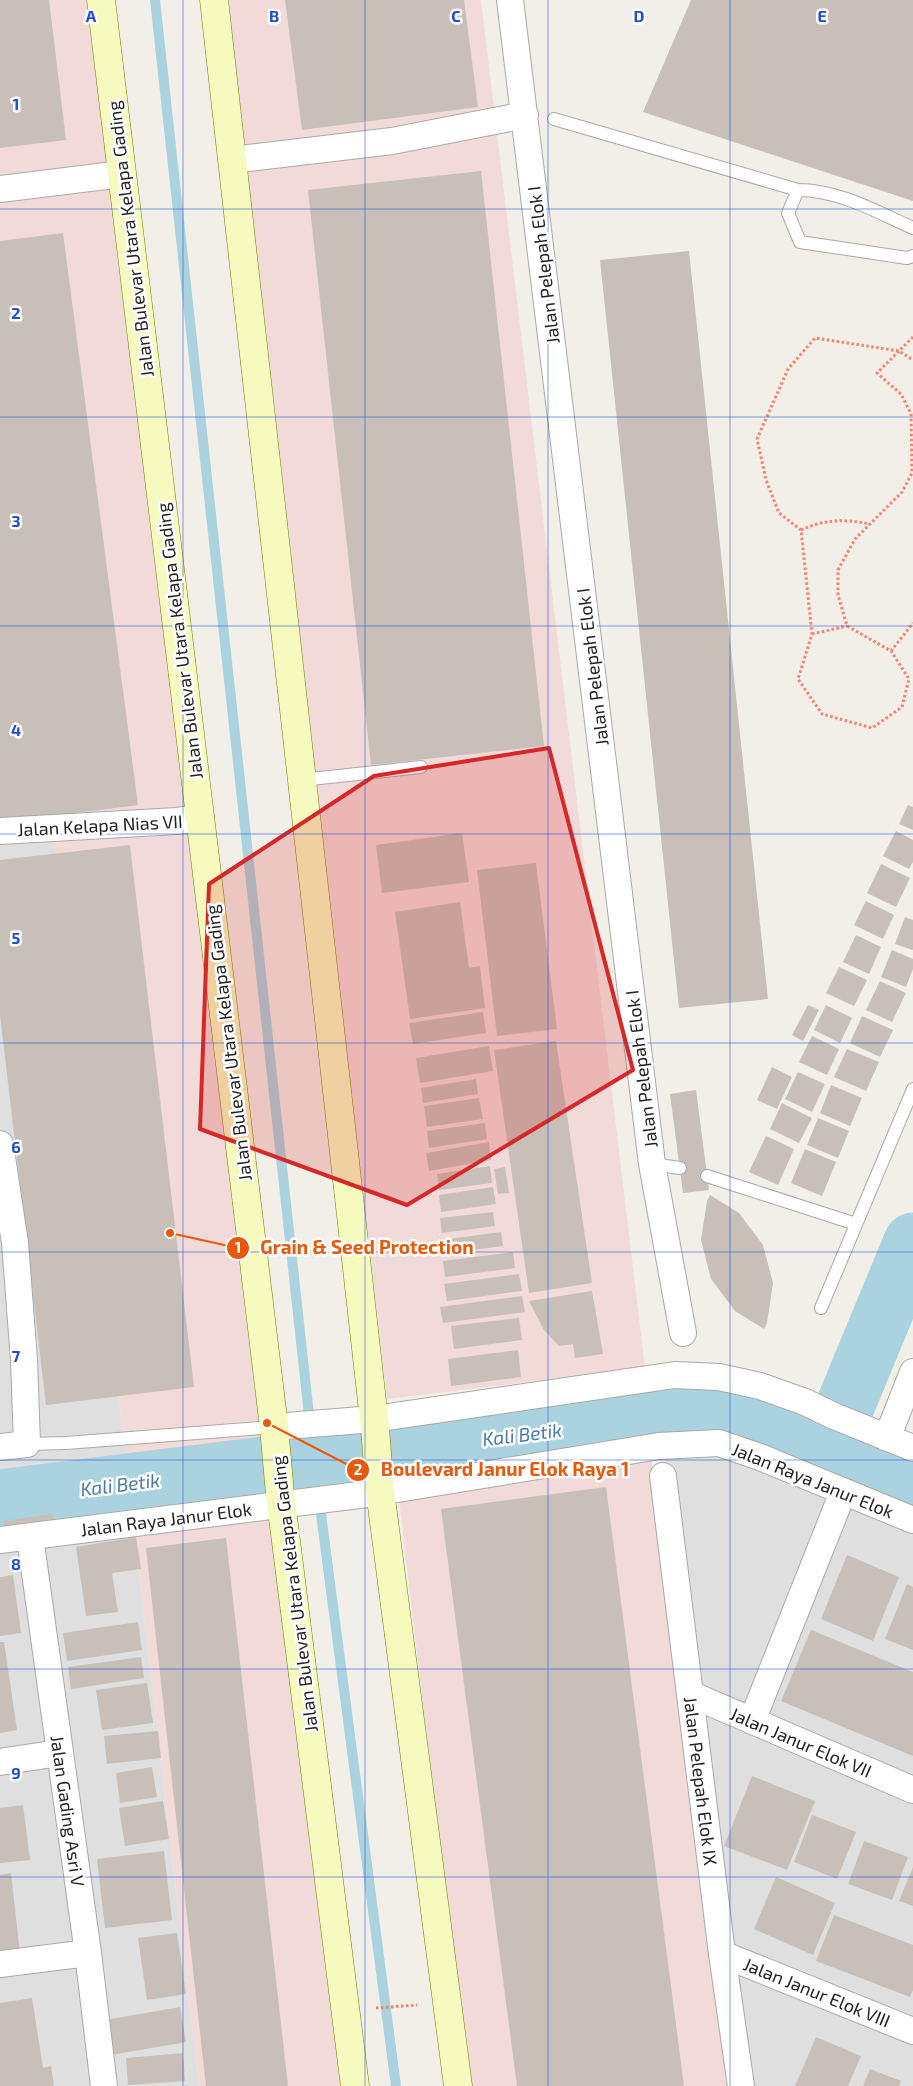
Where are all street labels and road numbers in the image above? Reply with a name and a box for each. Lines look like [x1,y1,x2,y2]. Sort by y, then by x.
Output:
street label: Jalan Bulevar Utara Kelapa Gading [102,100,158,378]
street label: Jalan Pelepah Elok I [522,185,564,345]
street label: Jalan Bulevar Utara Kelapa Gading [151,502,207,780]
street label: Jalan Pelepah Elok I [571,587,613,747]
street label: Jalan Kelapa Nias VII [17,810,183,840]
street label: Jalan Bulevar Utara Kelapa Gading [200,904,256,1182]
street label: Jalan Pelepah Elok I [620,989,662,1149]
street label: Jalan Raya Janur Elok [729,1438,897,1522]
street label: Jalan Bulevar Utara Kelapa Gading [266,1455,322,1733]
street label: Jalan Raya Janur Elok [79,1498,253,1540]
street label: Jalan Pelepah Elok IX [680,1695,722,1867]
street label: Jalan Janur Elok VII [727,1702,875,1782]
street label: Jalan Gading Asri V [47,1734,89,1888]
street label: Jalan Janur Elok VIII [740,1953,894,2031]

